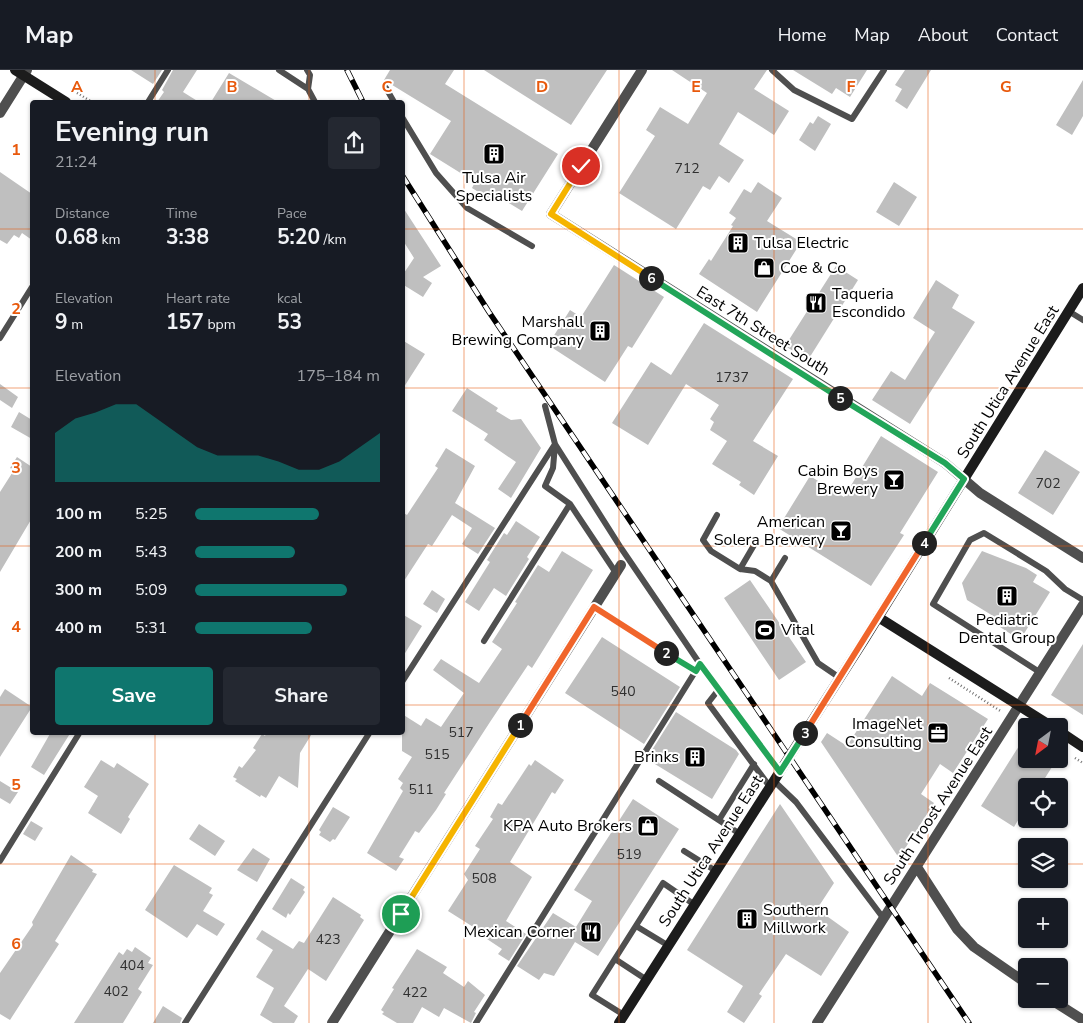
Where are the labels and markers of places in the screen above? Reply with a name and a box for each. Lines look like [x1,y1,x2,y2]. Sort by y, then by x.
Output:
building icon: Tulsa Air Specialists [482,142,506,166]
pin [560,145,602,187]
place label: Tulsa Air Specialists [456,167,532,207]
building icon: Tulsa Electric [726,231,750,255]
place label: Tulsa Electric [754,232,849,254]
shop icon: Coe & Co [752,256,776,280]
place label: Coe & Co [780,257,846,279]
pin: 6 [638,266,664,290]
place label: Taqueria Escondido [832,283,906,323]
restaurant icon: Taqueria Escondido [804,291,828,315]
place label: Marshall Brewing Company [452,311,585,351]
building icon: Marshall Brewing Company [588,319,612,343]
pin: 5 [828,386,852,410]
place label: Cabin Boys Brewery [797,460,879,500]
bar icon: Cabin Boys Brewery [882,468,906,492]
place label: American Solera Brewery [714,511,826,551]
bar icon: American Solera Brewery [829,519,853,543]
pin: 4 [912,530,936,556]
building icon: Pediatric Dental Group [995,584,1019,608]
place label: Pediatric Dental Group [959,609,1055,649]
sports icon: Vital [753,618,777,642]
place label: Vital [780,619,815,641]
pin: 2 [654,640,678,666]
pin: 1 [508,712,532,738]
place label: ImageNet Consulting [845,713,922,753]
pin: 3 [792,720,818,746]
office icon: ImageNet Consulting [926,721,950,745]
building icon: Brinks [683,745,707,769]
place label: Brinks [634,746,679,768]
shop icon: KPA Auto Brokers [636,814,660,838]
place label: KPA Auto Brokers [503,815,632,837]
pin [380,893,422,935]
place label: Southern Millwork [763,899,829,939]
building icon: Southern Millwork [735,907,759,931]
restaurant icon: Mexican Corner [579,920,603,944]
place label: Mexican Corner [464,921,575,943]

